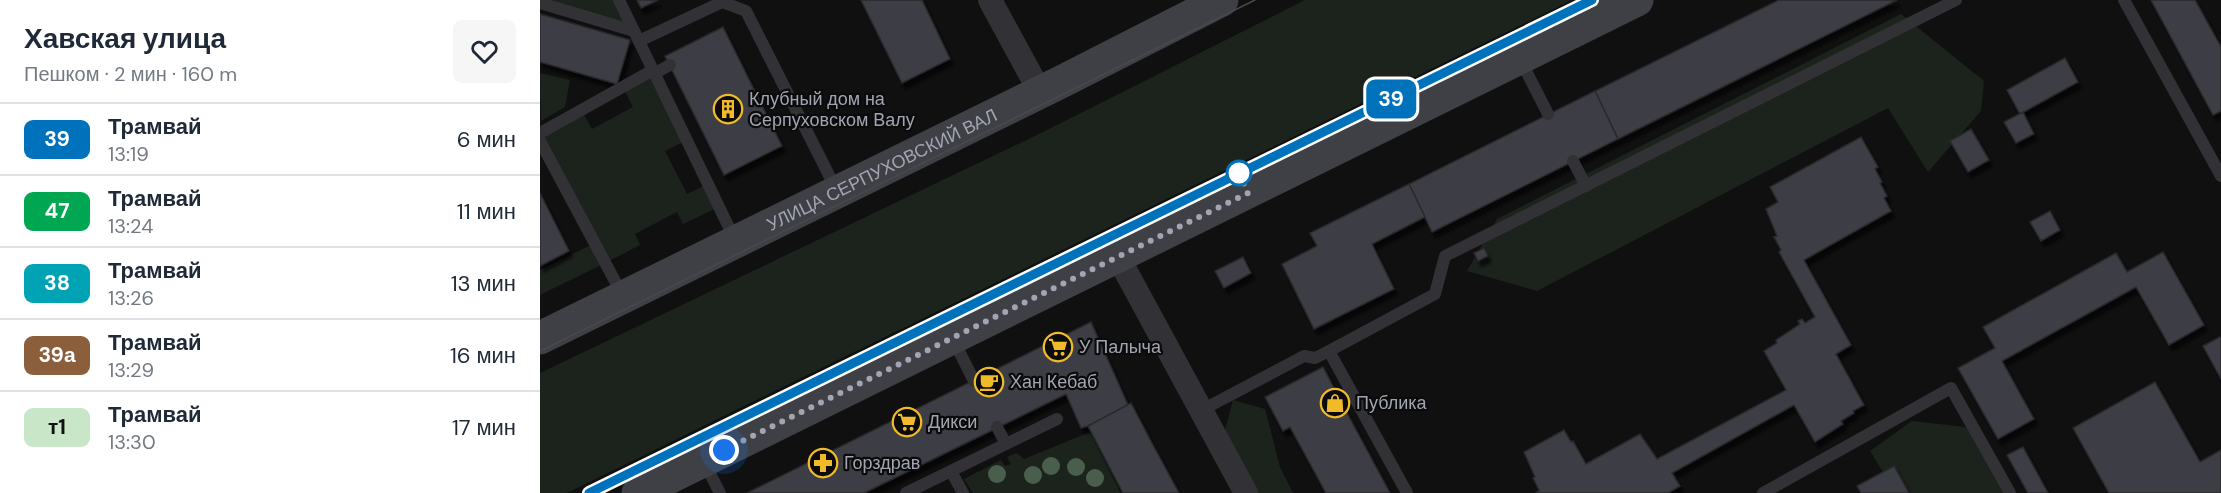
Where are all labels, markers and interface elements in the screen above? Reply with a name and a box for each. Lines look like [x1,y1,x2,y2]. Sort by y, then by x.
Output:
text: Хавская улица [24,20,226,57]
button: heart [453,20,516,83]
text: Пешком · 2 мин · 160 m [24,61,237,87]
line badge: 39 [1364,80,1418,118]
text: 39 [1378,85,1404,113]
place label: Клубный дом на Серпуховском Валу [749,87,915,132]
building icon: Клубный дом на Серпуховском Валу [712,93,744,125]
street label: УЛИЦА СЕРПУХОВСКИЙ ВАЛ [763,103,1001,237]
text: Трамвай [108,112,202,141]
text: 39 [44,125,70,153]
text: 6 мин [457,125,516,154]
text: 13:19 [108,141,149,167]
unlabelled marker [1226,160,1252,186]
text: Трамвай [108,184,202,213]
text: 47 [45,197,69,225]
text: 11 мин [457,197,516,226]
text: 13:24 [108,213,153,239]
text: Трамвай [108,256,202,285]
text: 38 [44,269,70,297]
text: 13 мин [451,269,516,298]
text: 13:26 [108,285,154,311]
text: Трамвай [108,328,202,357]
supermarket icon: У Палыча [1042,331,1074,363]
place label: У Палыча [1079,335,1162,359]
text: 39а [38,341,76,369]
text: 16 мин [450,341,516,370]
text: 13:29 [108,357,154,383]
cafe icon: Хан Кебаб [973,366,1005,398]
place label: Хан Кебаб [1010,370,1097,394]
shop icon: Публика [1319,387,1351,419]
place label: Публика [1356,391,1427,415]
text: Трамвай [108,400,202,429]
supermarket icon: Дикси [891,406,923,438]
place label: Дикси [928,410,977,434]
text: т1 [48,413,66,441]
text: 17 мин [452,413,516,442]
text: 13:30 [108,429,156,455]
your location [709,435,739,465]
pharmacy icon: Горздрав [807,447,839,479]
place label: Горздрав [844,451,920,475]

